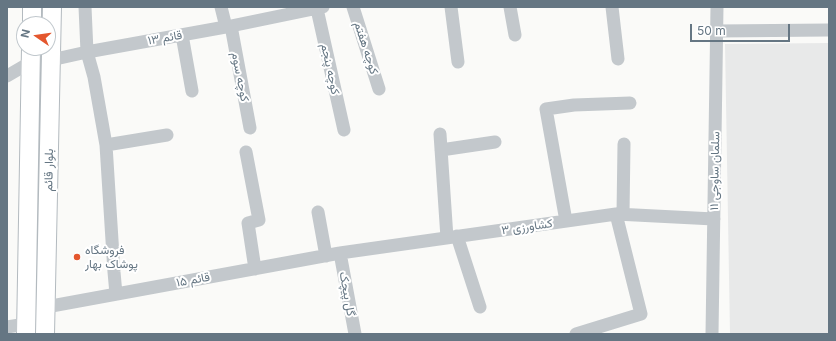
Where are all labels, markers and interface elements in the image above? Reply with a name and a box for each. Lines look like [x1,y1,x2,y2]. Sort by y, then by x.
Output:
north arrow [16,16,56,56]
scale bar [692,16,792,42]
street label: کوچه هفتم [351,20,381,76]
text: 50 m [697,23,726,38]
text: N [18,28,33,39]
street label: قائم ۱۳ [147,28,183,48]
street label: کوچه پنجم [318,42,342,96]
street label: کوچه سوم [228,51,252,103]
street label: سلمان ساوجی ۱۱ [707,131,723,211]
street label: بلوار قائم [41,148,57,192]
street label: کشاورزی ۳ [500,216,554,238]
place label: فروشگاه پوشاک بهار [85,243,138,271]
marker: فروشگاه پوشاک بهار [72,252,82,262]
street label: قائم ۱۵ [175,270,211,290]
street label: گل پیچک [336,271,358,317]

